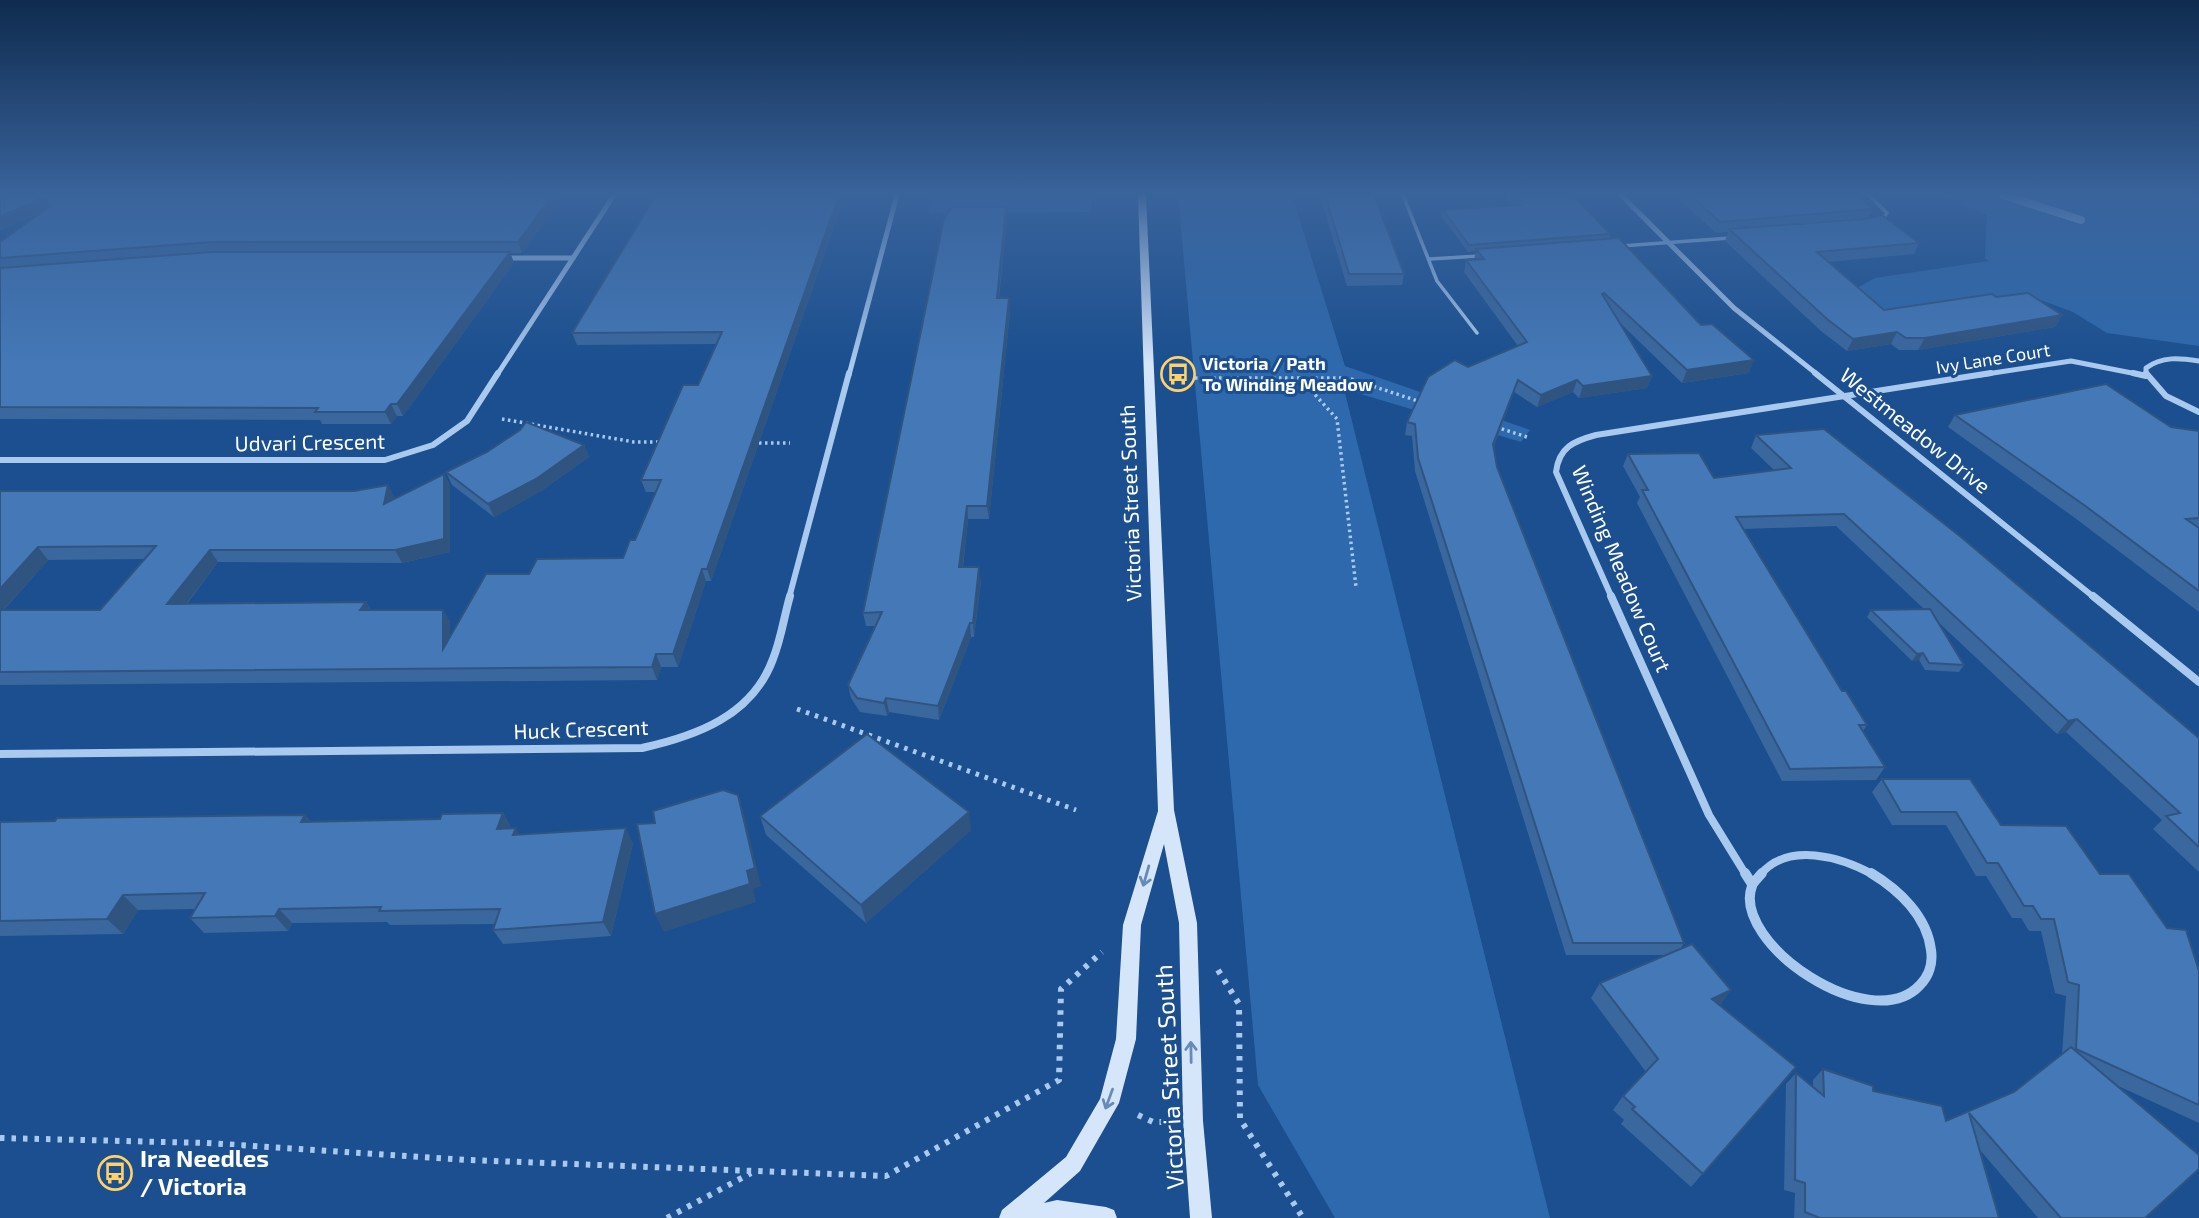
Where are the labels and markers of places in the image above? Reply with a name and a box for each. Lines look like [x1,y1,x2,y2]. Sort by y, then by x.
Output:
place label: Victoria / Path To Winding Meadow [1202,352,1374,395]
bus stop icon: Victoria / Path To Winding Meadow [1159,355,1197,393]
place label: Ira Needles / Victoria [140,1143,269,1200]
bus stop icon: Ira Needles / Victoria [96,1154,134,1192]

